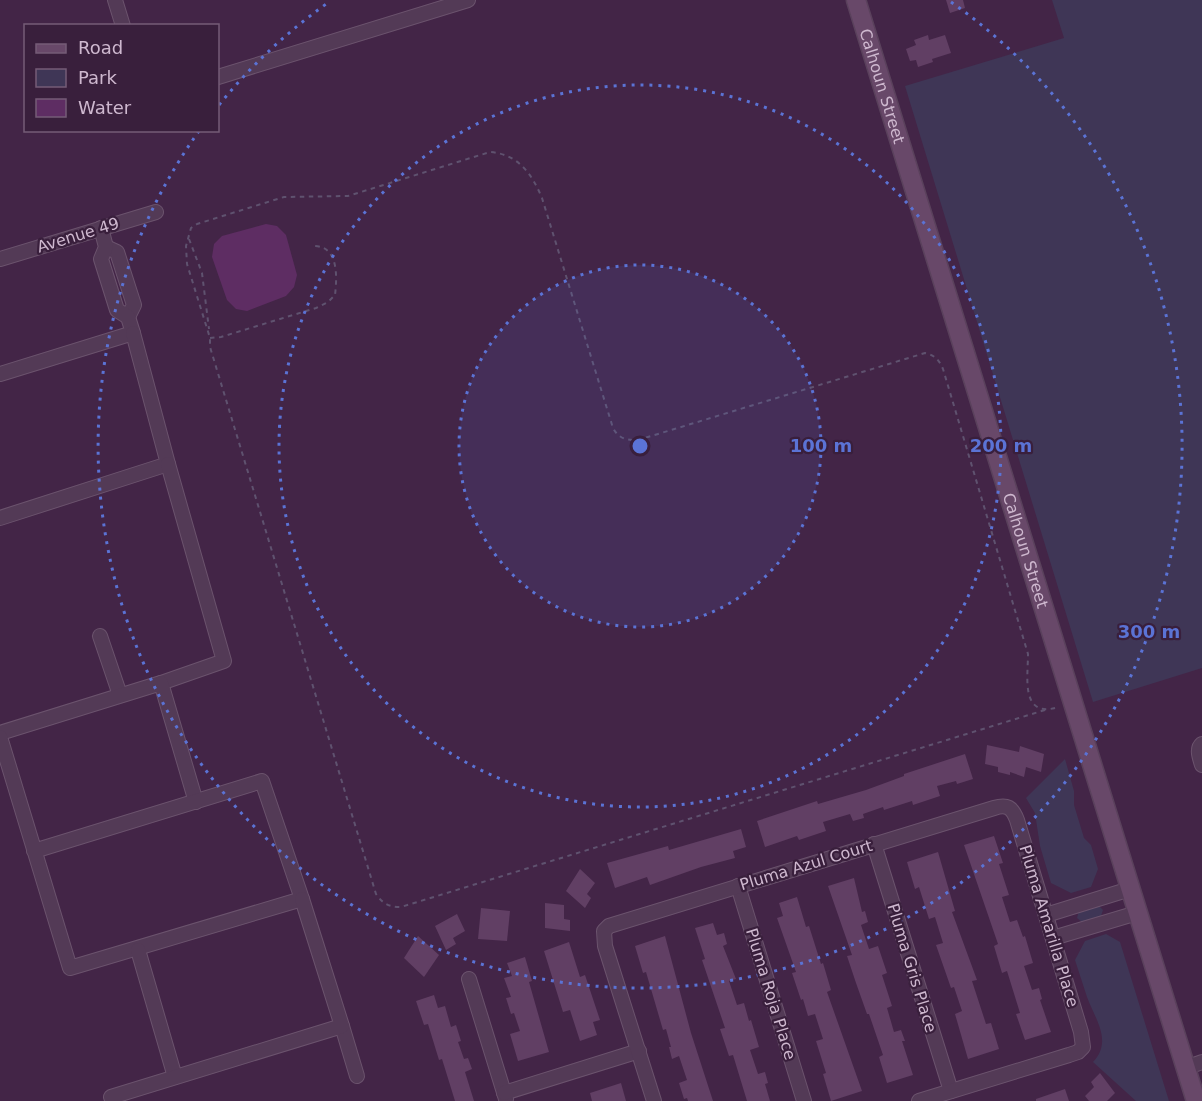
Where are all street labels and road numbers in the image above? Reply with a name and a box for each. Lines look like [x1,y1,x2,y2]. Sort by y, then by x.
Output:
street label: Calhoun Street [856,26,909,146]
street label: Avenue 49 [35,214,121,256]
street label: Calhoun Street [999,491,1053,610]
street label: Pluma Azul Court [737,836,875,894]
street label: Pluma Amarilla Place [1015,843,1083,1009]
street label: Pluma Gris Place [883,901,941,1035]
street label: Pluma Roja Place [742,926,800,1062]

